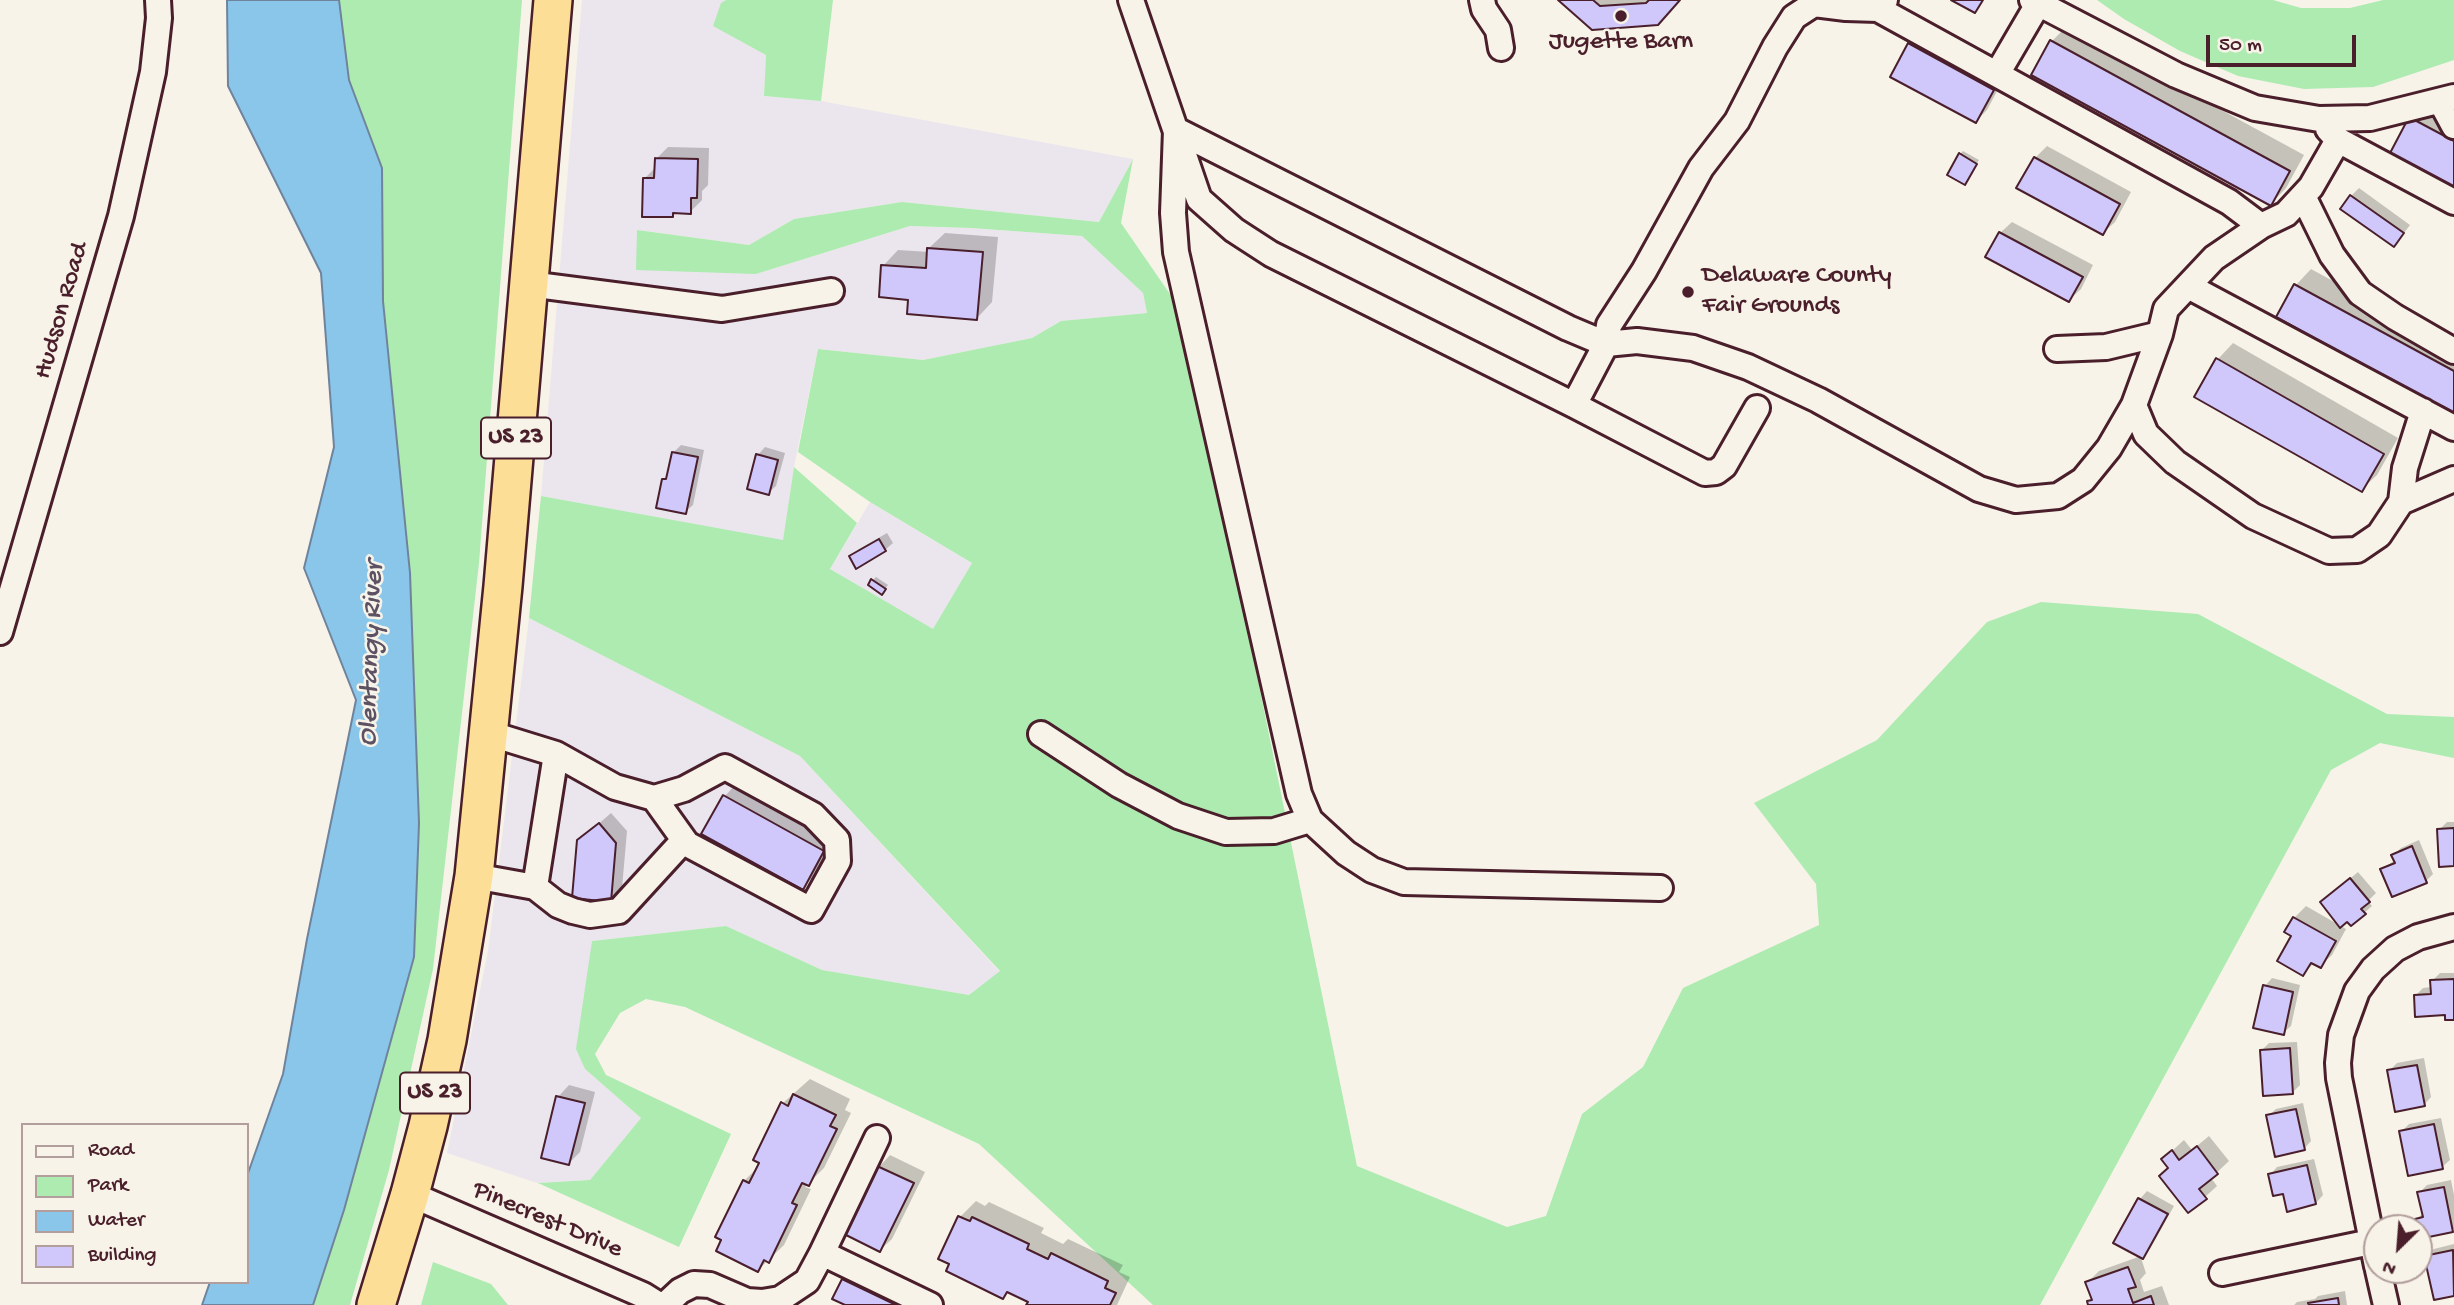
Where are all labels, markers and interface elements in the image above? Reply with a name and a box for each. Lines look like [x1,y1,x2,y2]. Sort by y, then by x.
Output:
marker: Jugette Barn [1613,8,1629,24]
scale bar [2209,21,2360,65]
place label: Jugette Barn [1549,27,1693,59]
text: 50 m [2219,34,2262,59]
street label: Hudson Road [29,239,97,383]
place label: Delaware County Fair Grounds [1702,261,1891,322]
marker: Delaware County Fair Grounds [1680,284,1696,300]
road number: US 23 [481,418,551,458]
water label: Olentangy River [353,561,393,747]
road number: US 23 [400,1072,470,1114]
legend [21,1123,248,1284]
text: Road [88,1139,134,1164]
text: Park [88,1174,128,1199]
street label: Pinecrest Drive [467,1175,627,1267]
text: Water [88,1209,144,1234]
north arrow [2363,1214,2433,1284]
text: Building [88,1244,157,1269]
text: N [2379,1254,2400,1280]

